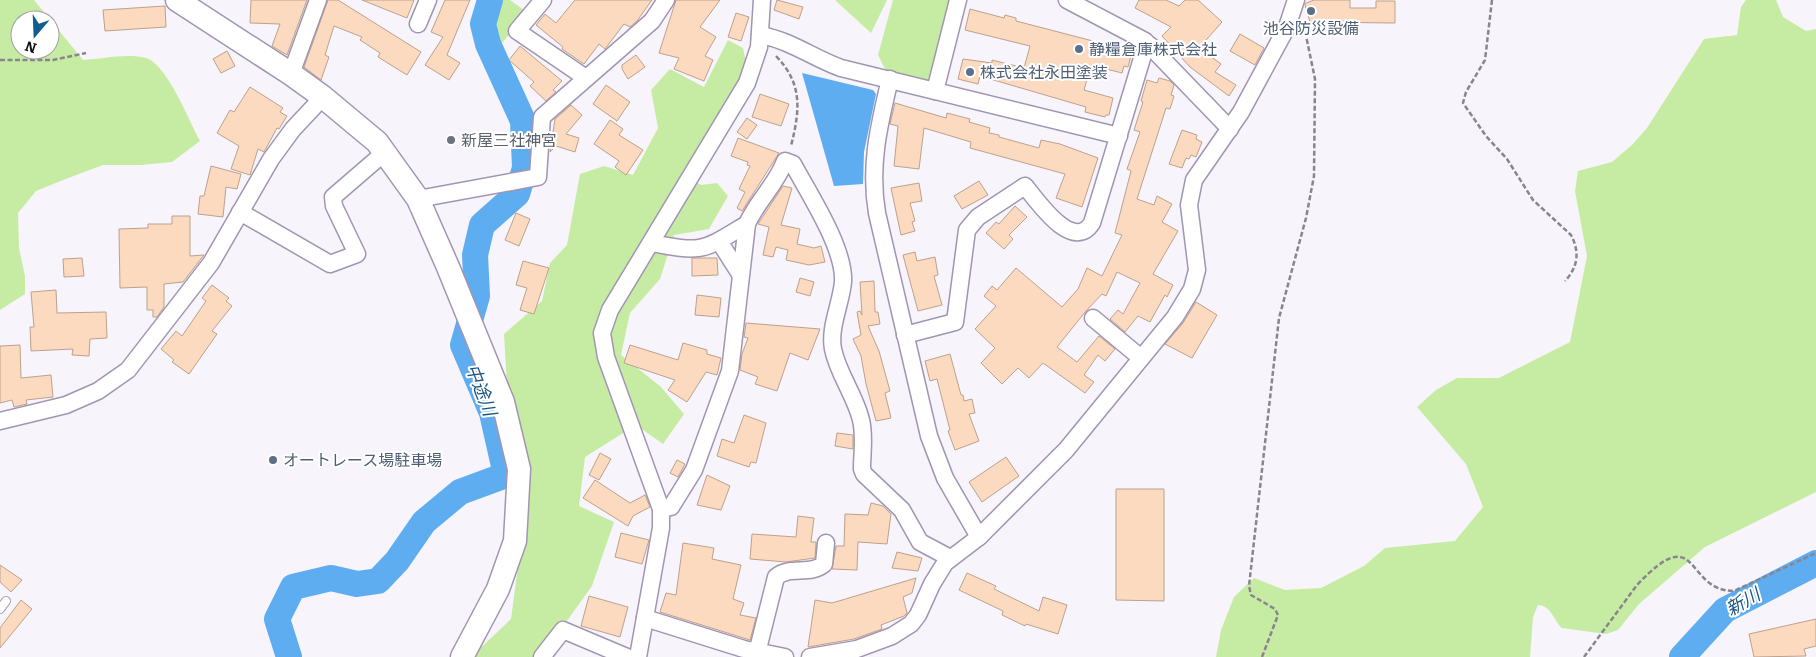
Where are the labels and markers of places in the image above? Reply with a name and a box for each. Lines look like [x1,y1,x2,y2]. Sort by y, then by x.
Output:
marker: 池谷防災設備 [1305,5,1317,17]
place label: 池谷防災設備 [1263,19,1359,38]
place label: 静糧倉庫株式会社 [1089,40,1217,59]
marker: 静糧倉庫株式会社 [1073,43,1085,55]
place label: 株式会社永田塗装 [980,63,1108,82]
marker: 株式会社永田塗装 [964,66,976,78]
place label: 新屋三社神宮 [461,131,557,150]
marker: 新屋三社神宮 [445,134,457,146]
place label: オートレース場駐車場 [283,451,442,470]
marker: オートレース場駐車場 [267,454,279,466]

